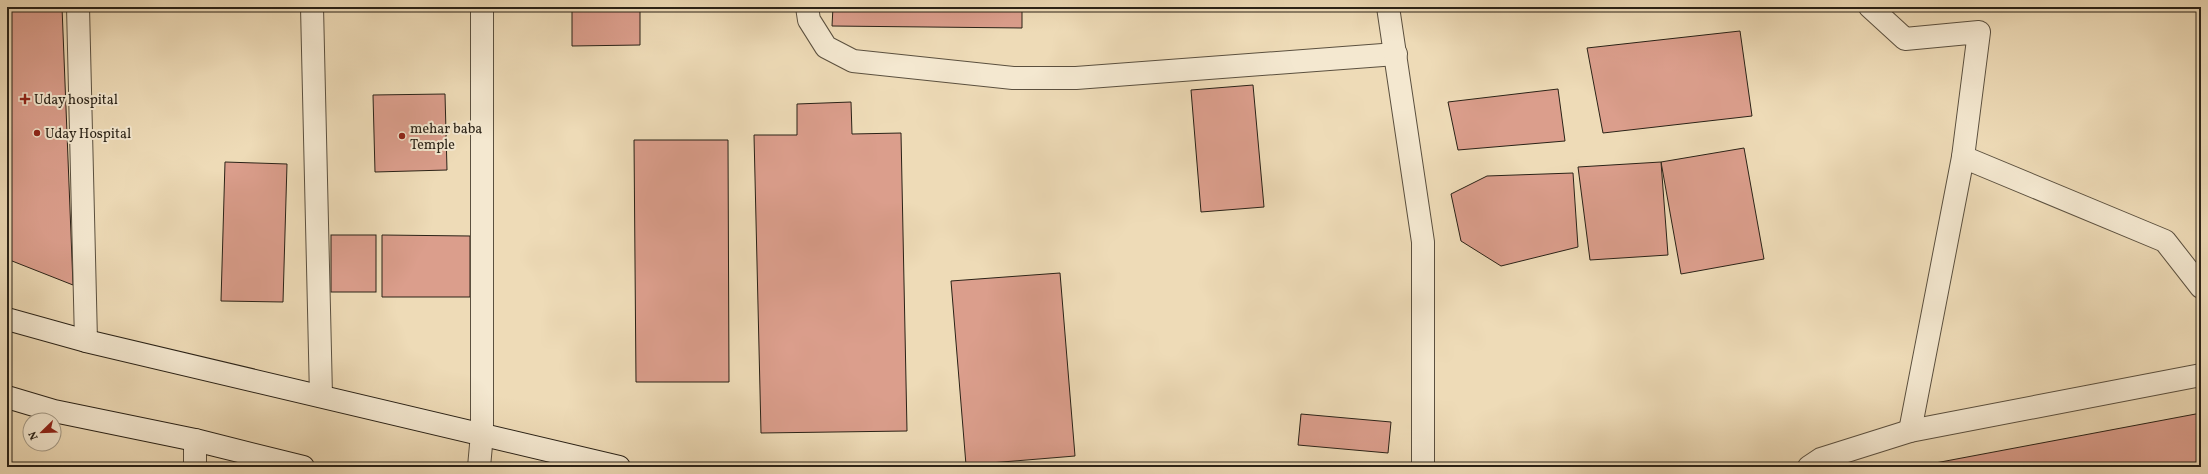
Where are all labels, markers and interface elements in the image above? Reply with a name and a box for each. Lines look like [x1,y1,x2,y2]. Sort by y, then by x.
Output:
place label: Uday hospital [34,91,118,110]
marker: Uday hospital [19,93,31,105]
place label: mehar baba Temple [410,120,482,155]
place label: Uday Hospital [45,125,131,144]
marker: Uday Hospital [32,128,42,138]
marker: mehar baba Temple [397,131,407,141]
north arrow [22,412,62,452]
text: N [26,429,43,442]

